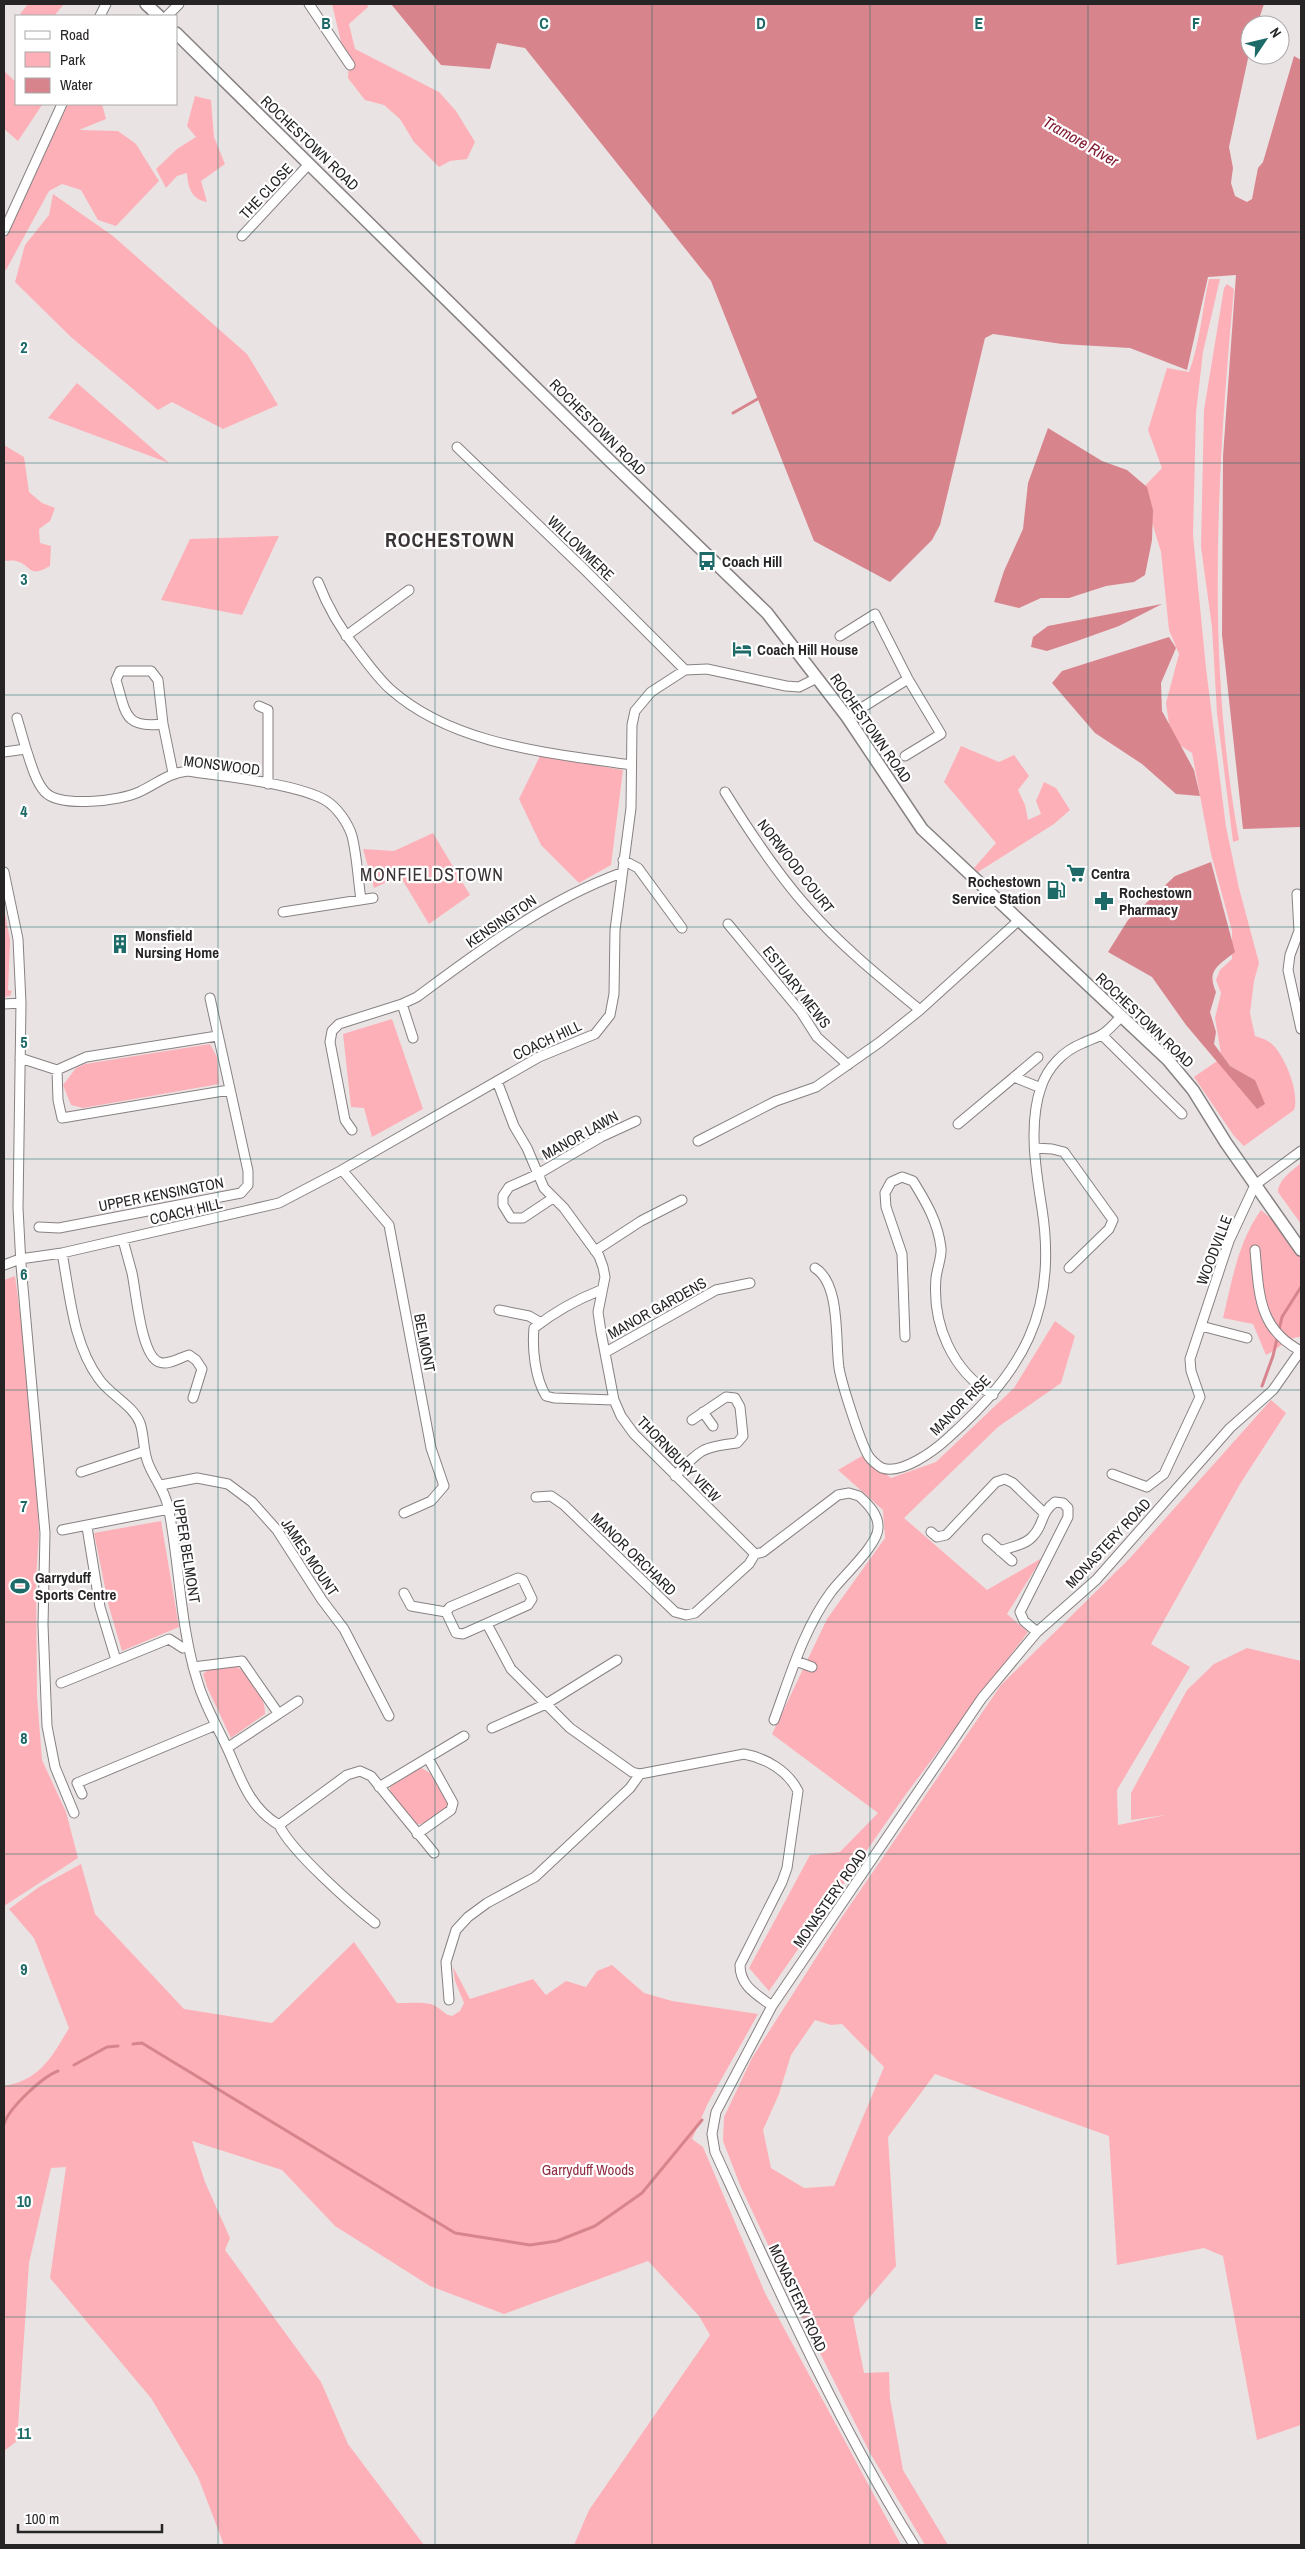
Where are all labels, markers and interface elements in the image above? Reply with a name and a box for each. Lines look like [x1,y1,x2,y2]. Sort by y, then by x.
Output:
text: B [321,12,331,34]
text: C [539,12,549,34]
text: D [756,12,766,34]
text: E [975,12,984,34]
text: F [1192,12,1200,34]
legend [15,15,178,105]
north arrow [1240,15,1290,65]
text: Road [60,24,89,45]
text: N [1266,24,1285,41]
text: Park [60,49,86,70]
text: Water [60,74,92,95]
street label: ROCHESTOWN ROAD [256,91,364,195]
water label: Tramore River [1039,110,1123,172]
street label: THE CLOSE [235,158,297,224]
text: 2 [20,336,28,358]
street label: ROCHESTOWN ROAD [545,374,651,480]
street label: WILLOWMERE [543,511,619,585]
district label: ROCHESTOWN [385,526,515,553]
bus stop icon: Coach Hill [696,550,718,572]
place label: Coach Hill [722,551,782,572]
text: 3 [20,568,28,590]
hotel icon: Coach Hill House [731,638,753,660]
place label: Coach Hill House [757,639,858,660]
street label: ROCHESTOWN ROAD [825,669,917,787]
street label: MONSWOOD [183,750,261,780]
text: 4 [20,800,28,822]
street label: NORWOOD COURT [753,815,840,918]
district label: MONFIELDSTOWN [360,862,504,887]
supermarket icon: Centra [1065,862,1087,884]
place label: Centra [1091,863,1130,884]
place label: Rochestown Service Station [952,871,1041,909]
fuel station icon: Rochestown Service Station [1045,879,1067,901]
place label: Rochestown Pharmacy [1119,882,1192,920]
street label: KENSINGTON [462,890,540,952]
pharmacy icon: Rochestown Pharmacy [1093,890,1115,912]
place label: Monsfield Nursing Home [135,925,219,963]
building icon: Monsfield Nursing Home [109,933,131,955]
street label: ESTUARY MEWS [758,941,836,1033]
street label: ROCHESTOWN ROAD [1091,968,1199,1072]
street label: COACH HILL [509,1015,585,1065]
text: 5 [20,1031,28,1053]
street label: MANOR LAWN [538,1105,622,1165]
street label: UPPER KENSINGTON [97,1172,225,1216]
street label: COACH HILL [148,1192,224,1230]
street label: WOODVILLE [1191,1212,1237,1288]
text: 6 [20,1263,28,1285]
street label: MANOR GARDENS [604,1272,710,1344]
street label: BELMONT [409,1312,441,1375]
street label: MANOR RISE [925,1370,995,1440]
street label: THORNBURY VIEW [632,1411,726,1507]
street label: MONASTERY ROAD [1061,1493,1155,1593]
text: 7 [20,1495,28,1517]
street label: UPPER BELMONT [168,1497,206,1605]
street label: MANOR ORCHARD [587,1508,681,1600]
street label: JAMES MOUNT [276,1514,344,1600]
place label: Garryduff Sports Centre [35,1567,116,1605]
sports icon: Garryduff Sports Centre [9,1575,31,1597]
text: 8 [20,1727,28,1749]
street label: MONASTERY ROAD [788,1844,872,1952]
text: 9 [20,1958,28,1980]
park label: Garryduff Woods [542,2159,634,2180]
text: 10 [17,2190,31,2212]
street label: MONASTERY ROAD [764,2241,832,2355]
text: 11 [17,2422,32,2444]
scale bar [18,2502,161,2534]
text: 100 m [25,2508,59,2529]

